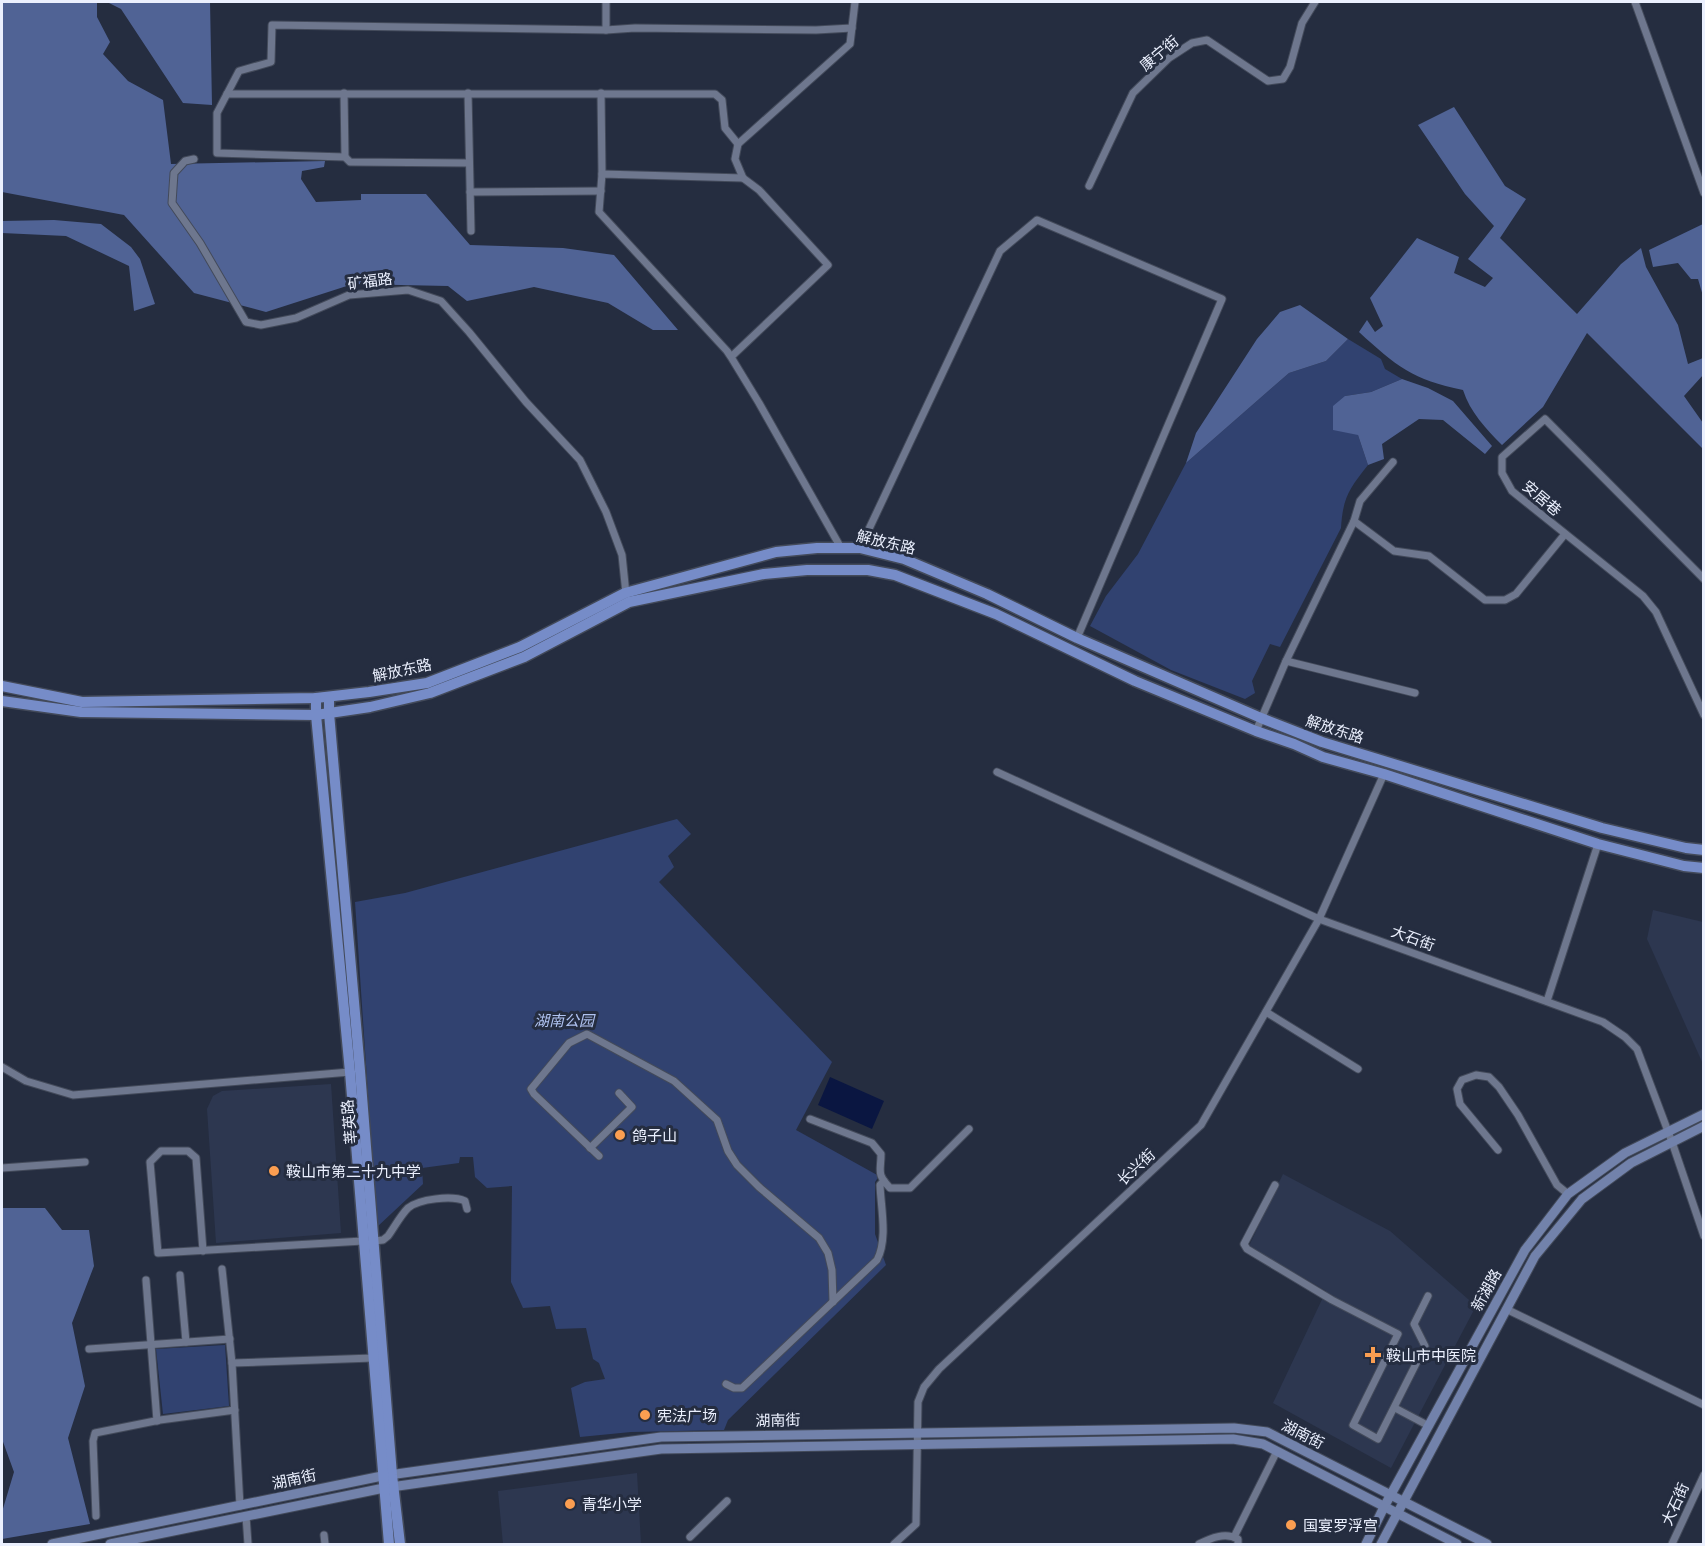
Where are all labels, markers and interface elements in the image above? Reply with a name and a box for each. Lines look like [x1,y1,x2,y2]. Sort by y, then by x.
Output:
street label: 康宁街 [1136,31,1182,75]
street label: 矿福路 [347,269,393,293]
street label: 安居巷 [1519,476,1565,520]
street label: 解放东路 [855,526,917,558]
street label: 解放东路 [371,654,433,686]
street label: 解放东路 [1304,711,1366,747]
street label: 大石街 [1389,921,1437,955]
park label: 湖南公园 [534,1011,596,1030]
street label: 莘英路 [338,1099,360,1145]
place label: 鸽子山 [632,1126,677,1145]
marker: 鸽子山 [613,1128,627,1142]
street label: 长兴街 [1113,1145,1159,1189]
place label: 鞍山市第二十九中学 [286,1162,421,1181]
marker: 鞍山市第二十九中学 [267,1164,281,1178]
street label: 新湖路 [1467,1266,1505,1314]
marker: 鞍山市中医院 [1364,1346,1382,1364]
place label: 鞍山市中医院 [1386,1346,1476,1365]
place label: 宪法广场 [657,1406,717,1425]
marker: 宪法广场 [638,1408,652,1422]
street label: 湖南街 [755,1410,801,1430]
street label: 湖南街 [1279,1415,1327,1453]
street label: 湖南街 [270,1465,318,1493]
street label: 大石街 [1657,1480,1693,1528]
place label: 青华小学 [582,1495,642,1514]
marker: 青华小学 [563,1497,577,1511]
place label: 国宴罗浮宫 [1303,1516,1378,1535]
marker: 国宴罗浮宫 [1284,1518,1298,1532]

